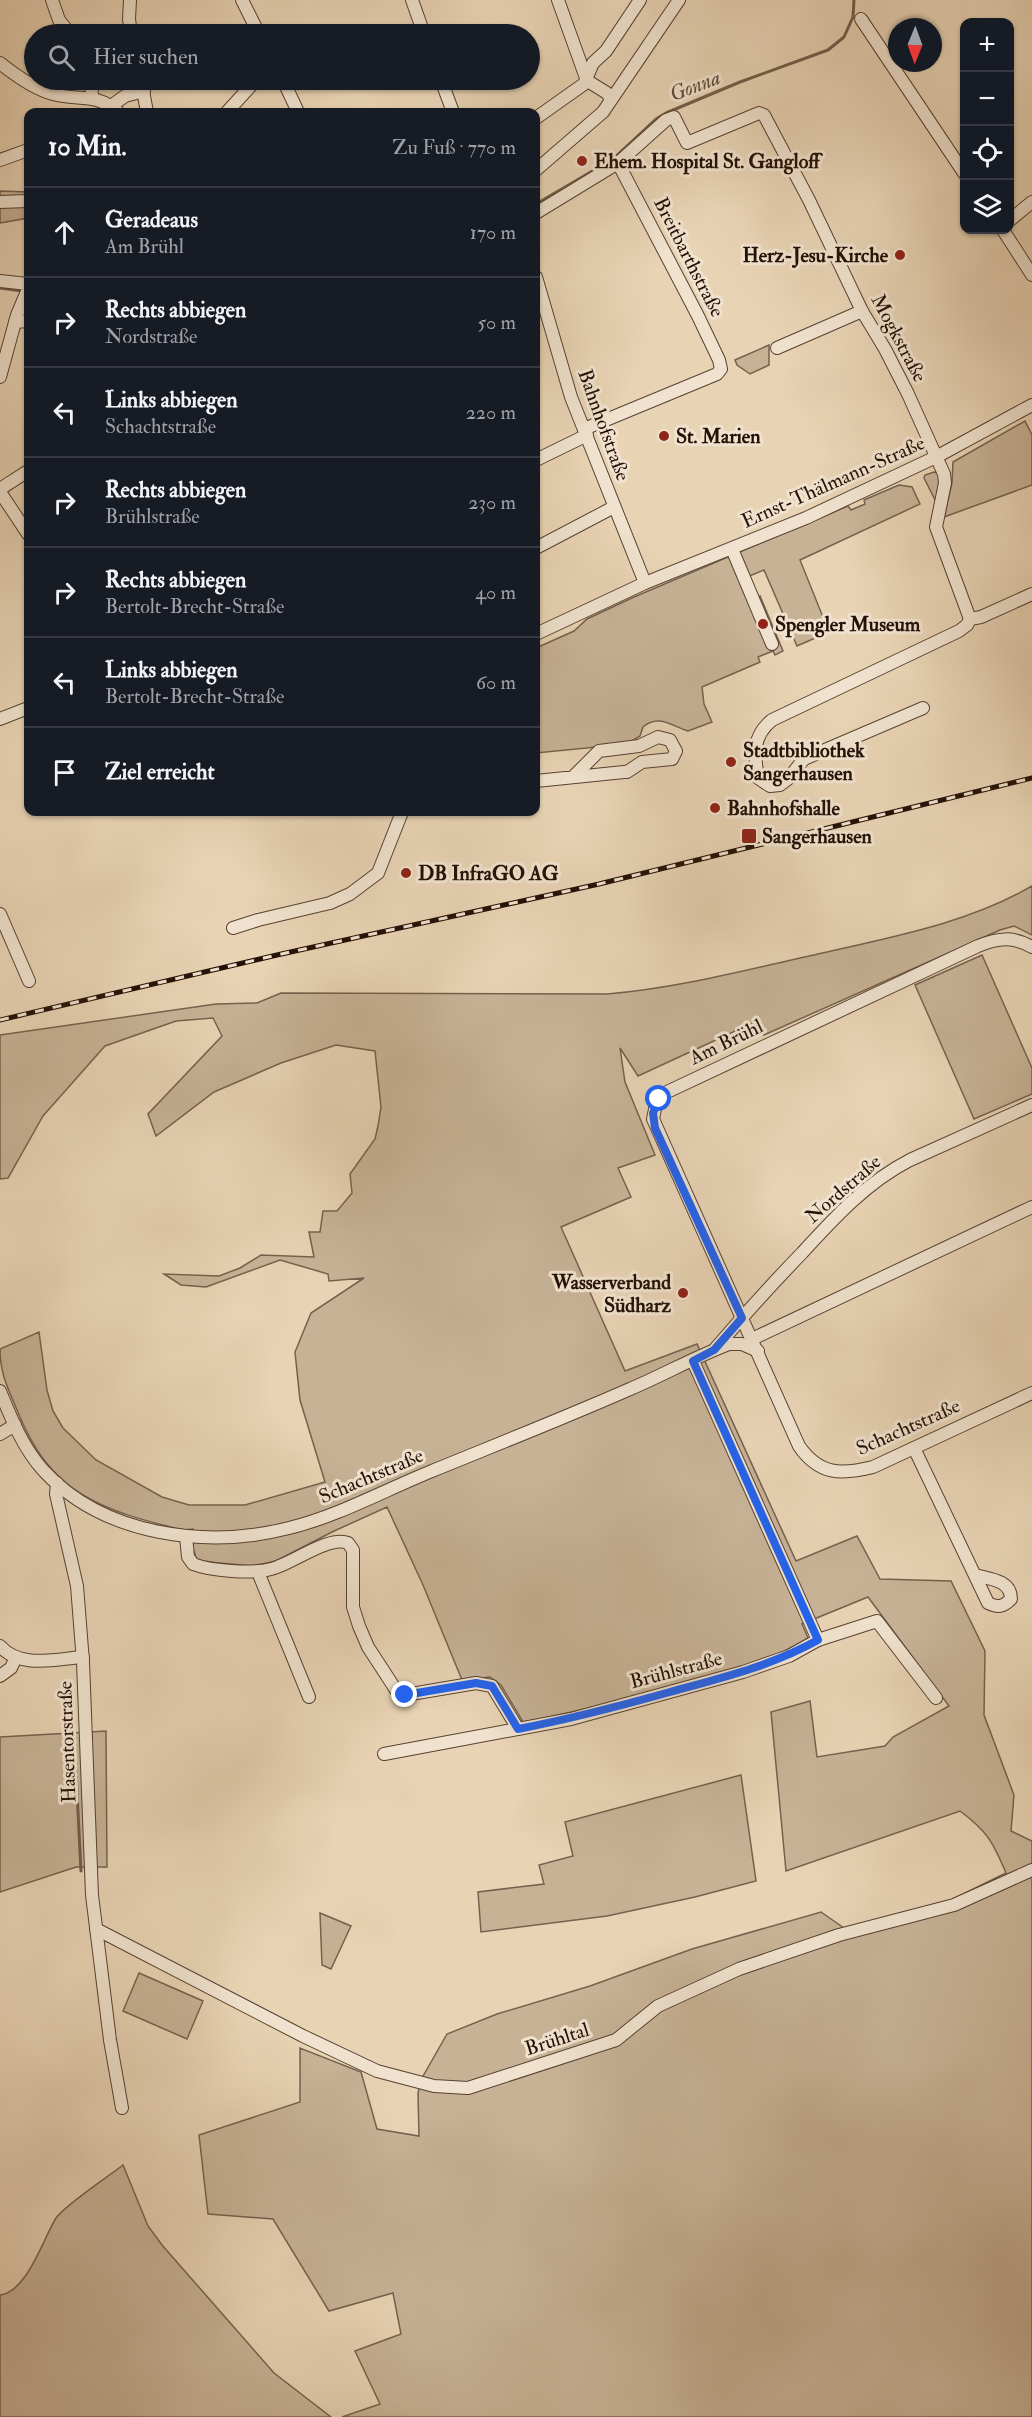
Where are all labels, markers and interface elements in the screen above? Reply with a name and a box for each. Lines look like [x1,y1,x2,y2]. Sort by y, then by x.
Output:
north arrow [888,18,942,72]
map controls [960,18,1014,234]
button: + [960,18,1014,72]
search box [24,24,540,90]
icon: search [45,41,78,74]
text: Hier suchen [93,43,199,71]
water label: Gonna [666,64,725,108]
button: − [960,72,1014,126]
button: locate [960,126,1014,180]
text: 10 Min. [48,131,126,163]
text: Zu Fuß · 770 m [393,135,516,160]
place label: Ehem. Hospital St. Gangloff [594,149,823,175]
marker: Ehem. Hospital St. Gangloff [575,154,589,168]
button: layers [960,180,1014,234]
street label: Breitbarthstraße [648,193,730,321]
text: Geradeaus [105,206,198,234]
icon: ahead [48,216,81,249]
text: 170 m [470,220,516,245]
text: Am Brühl [105,234,184,259]
place label: Herz-Jesu-Kirche [743,243,889,268]
marker: Herz-Jesu-Kirche [893,248,907,262]
street label: Mogkstraße [865,290,933,386]
text: Rechts abbiegen [105,296,246,324]
icon: right [48,306,81,339]
text: 50 m [477,310,516,335]
text: Nordstraße [105,324,197,349]
street label: Bahnhofstraße [572,366,636,484]
text: Links abbiegen [105,386,238,414]
icon: left [48,396,81,429]
text: 220 m [466,400,516,425]
text: Schachtstraße [105,414,216,439]
place label: St. Marien [676,424,761,449]
marker: St. Marien [657,429,671,443]
street label: Ernst-Thälmann-Straße [738,430,928,534]
text: Rechts abbiegen [105,476,246,504]
icon: right [48,486,81,519]
text: 230 m [468,490,516,515]
text: Brühlstraße [105,504,200,529]
text: Rechts abbiegen [105,566,246,594]
icon: right [48,576,81,609]
text: 40 m [475,580,516,605]
text: Bertolt-Brecht-Straße [105,594,284,619]
place label: Spengler Museum [775,612,921,638]
marker: Spengler Museum [756,617,770,631]
text: Links abbiegen [105,656,238,684]
icon: left [48,666,81,699]
text: 60 m [476,670,516,695]
text: Bertolt-Brecht-Straße [105,684,284,709]
place label: Stadtbibliothek Sangerhausen [743,738,865,787]
marker: Stadtbibliothek Sangerhausen [724,755,738,769]
icon: arrive [48,756,81,789]
text: Ziel erreicht [105,758,215,786]
place label: Bahnhofshalle [727,796,840,821]
marker: Bahnhofshalle [708,801,722,815]
place label: Sangerhausen [762,824,873,850]
marker: Sangerhausen [740,827,758,845]
place label: DB InfraGO AG [418,861,559,886]
marker: DB InfraGO AG [399,866,413,880]
street label: Am Brühl [684,1013,767,1071]
route start [645,1085,671,1111]
street label: Nordstraße [800,1149,886,1229]
place label: Wasserverband Südharz [551,1270,671,1318]
marker: Wasserverband Südharz [676,1286,690,1300]
street label: Schachtstraße [852,1393,964,1461]
street label: Schachtstraße [315,1443,427,1509]
street label: Brühlstraße [627,1646,725,1694]
street label: Hasentorstraße [52,1681,82,1803]
route end [391,1681,417,1707]
street label: Brühltal [522,2017,592,2061]

